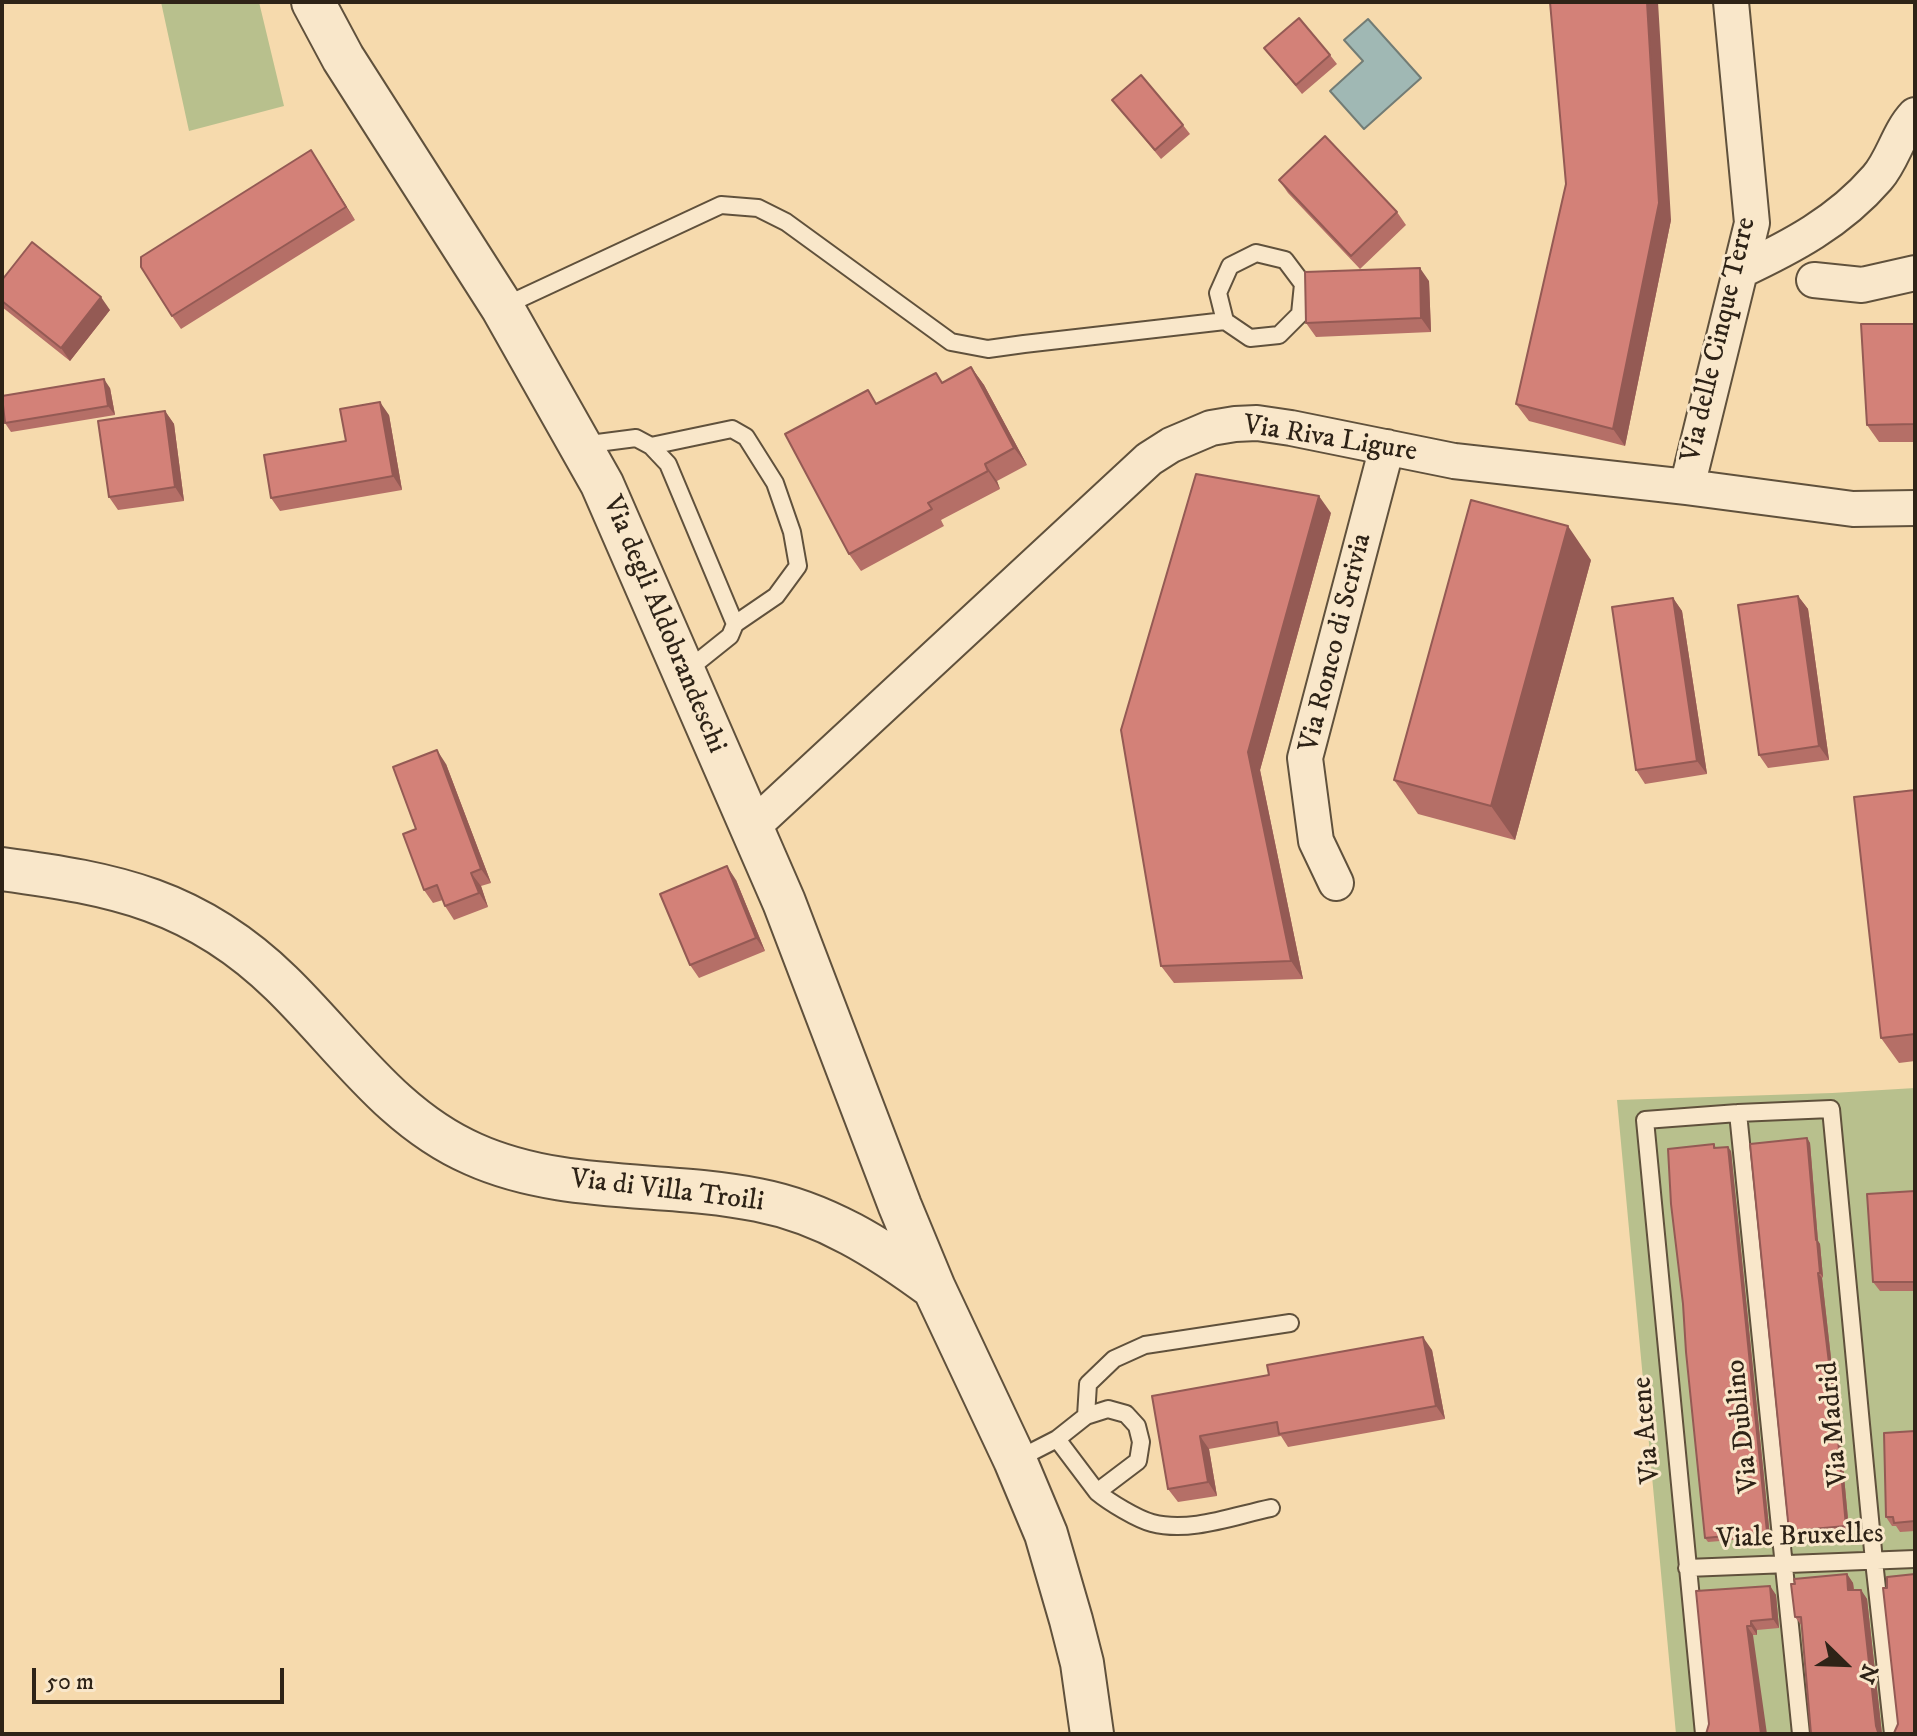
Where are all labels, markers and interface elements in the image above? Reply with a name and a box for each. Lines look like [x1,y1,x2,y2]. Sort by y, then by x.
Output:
street label: Via delle Cinque Terre [1675,214,1765,466]
street label: Via Riva Ligure [1241,410,1419,470]
street label: Via degli Aldobrandeschi [594,491,732,759]
street label: Via Ronco di Scrivia [1294,530,1380,756]
street label: Via di Villa Troili [568,1163,766,1221]
street label: Via Dublino [1720,1358,1768,1494]
street label: Via Madrid [1813,1360,1857,1488]
street label: Via Atene [1627,1375,1669,1485]
street label: Viale Bruxelles [1716,1518,1884,1558]
north arrow [1805,1624,1885,1704]
scale bar [36,1652,288,1702]
text: N [1852,1660,1884,1687]
text: 50 m [46,1667,94,1697]

